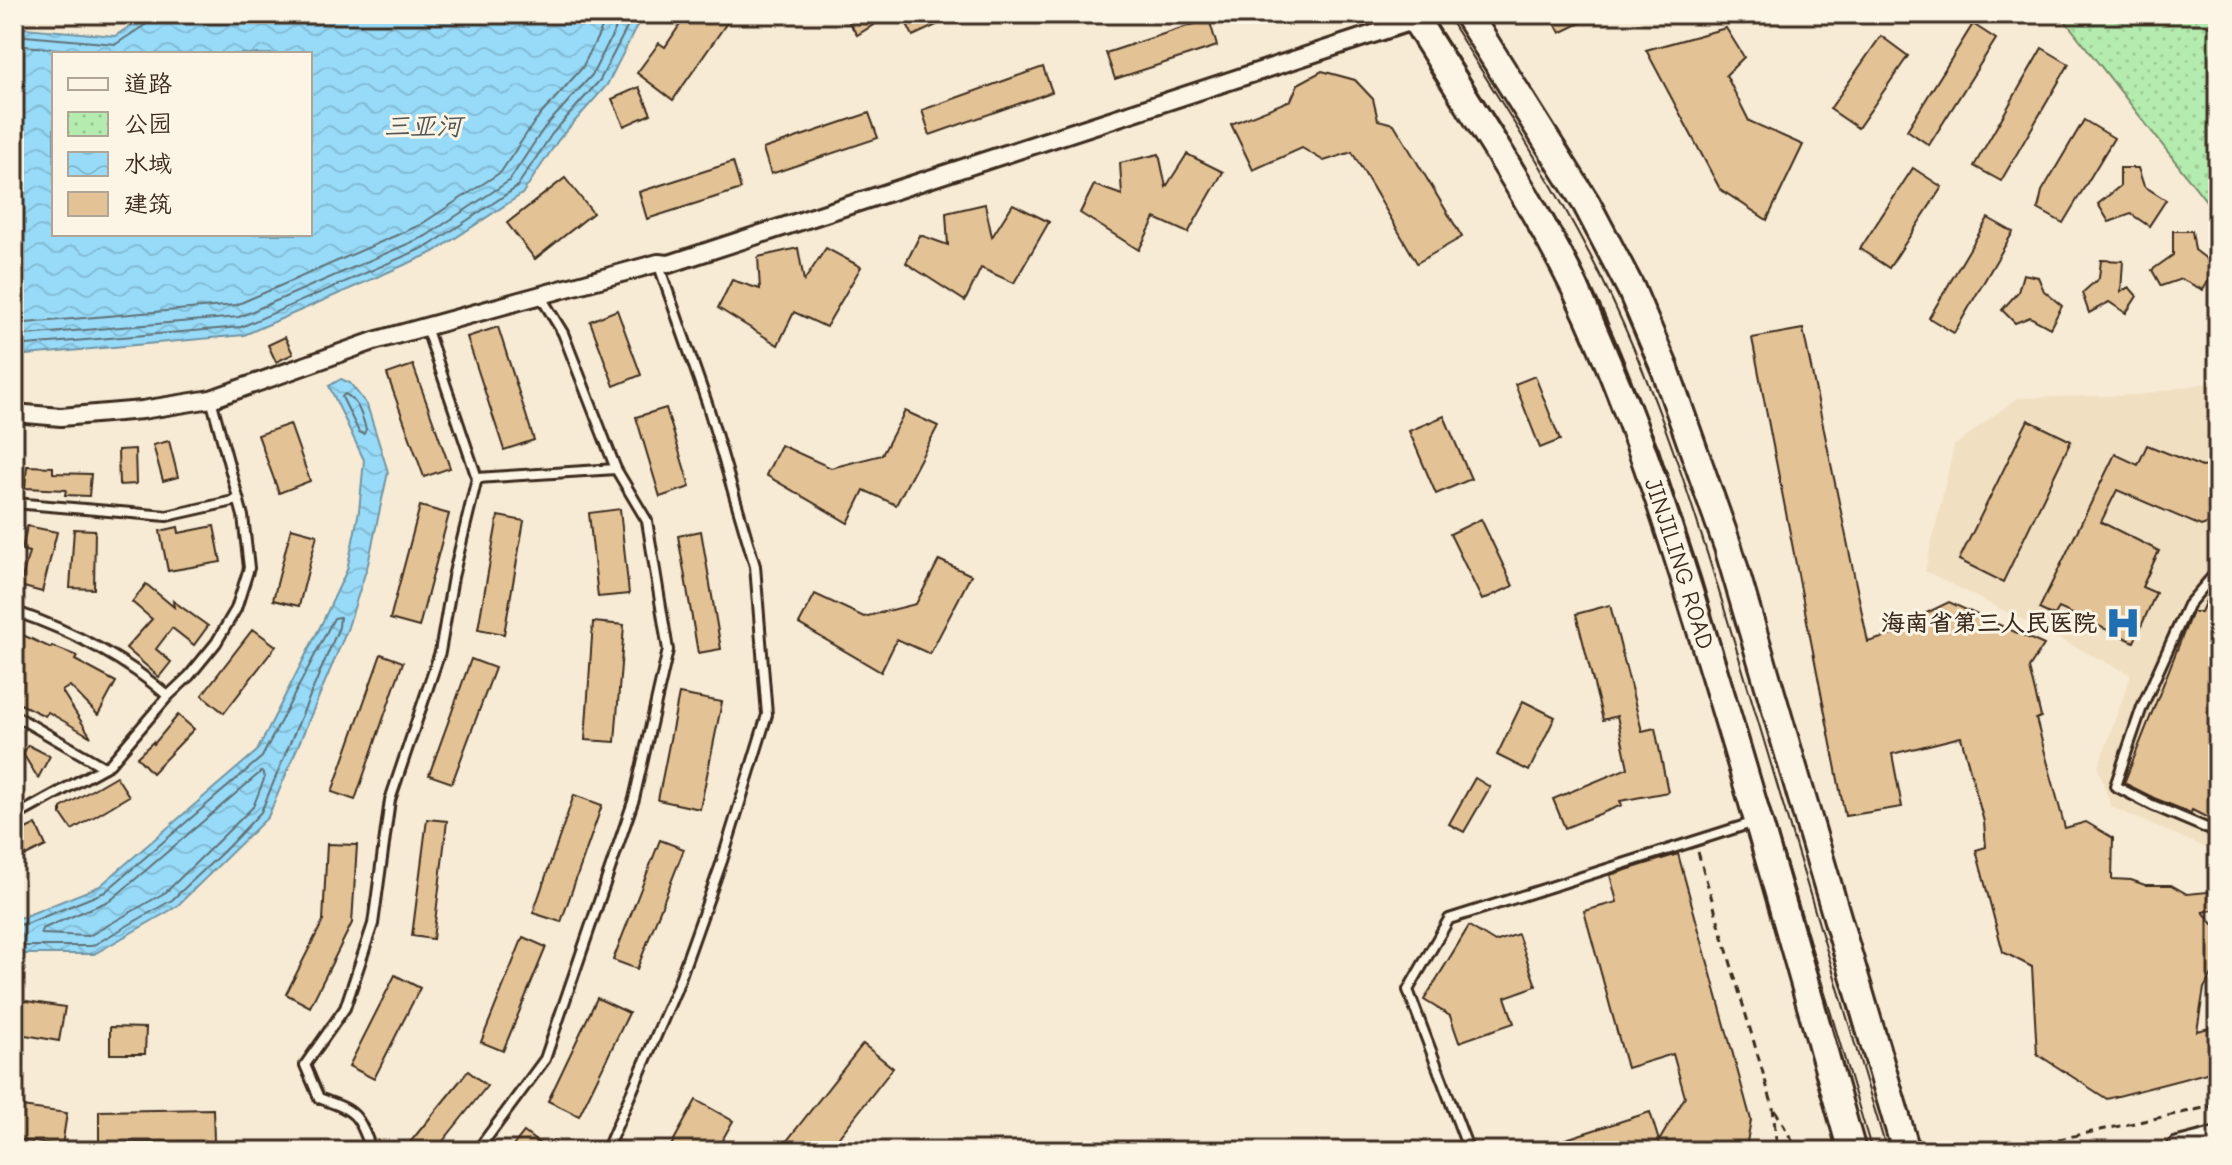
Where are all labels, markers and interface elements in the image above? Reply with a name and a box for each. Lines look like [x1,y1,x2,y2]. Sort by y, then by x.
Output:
legend [52,52,312,236]
text: 道路 [124,70,172,98]
text: 公园 [124,110,172,138]
water label: 三亚河 [384,112,466,142]
text: 水域 [124,150,172,178]
text: 建筑 [124,190,172,218]
street label: JINJILING ROAD [1639,474,1720,652]
hospital icon: 海南省第三人民医院 [2104,604,2142,642]
place label: 海南省第三人民医院 [1881,609,2097,637]

